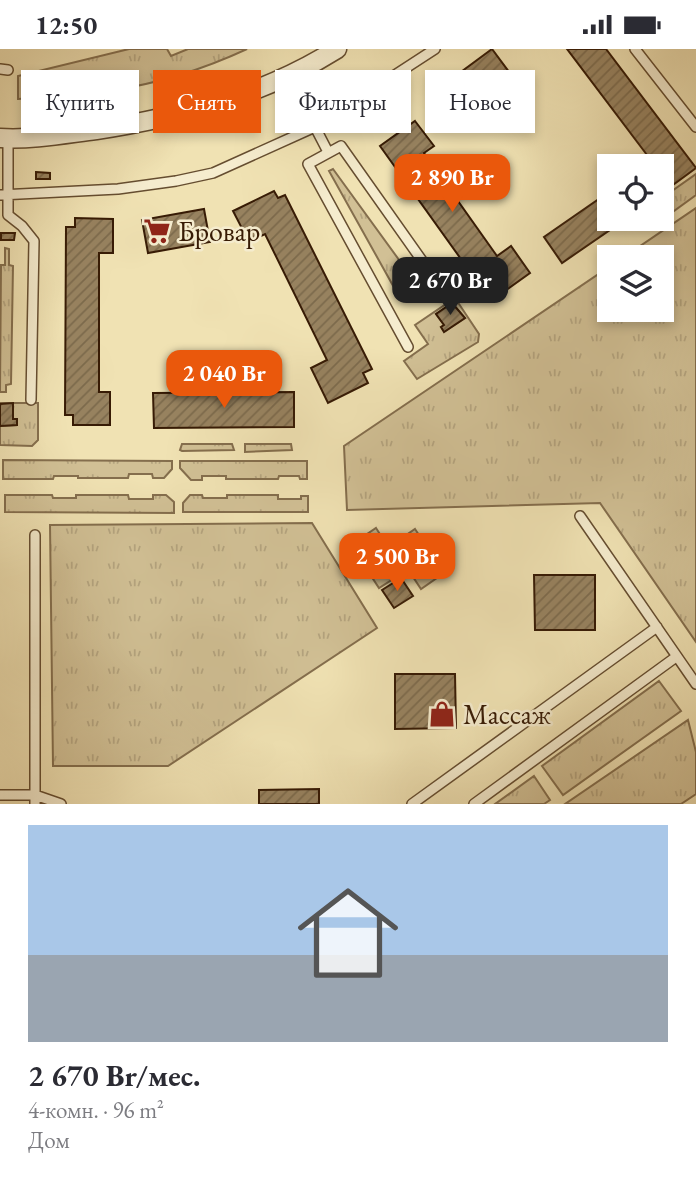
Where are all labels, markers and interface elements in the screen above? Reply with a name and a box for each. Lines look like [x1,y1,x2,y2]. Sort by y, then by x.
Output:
text: 12:50 [35,8,97,42]
chip: Купить [21,70,139,133]
chip: Снять [153,70,261,133]
chip: Фильтры [275,70,411,133]
chip: Новое [425,70,535,133]
map controls [597,154,674,322]
button: locate [597,154,674,231]
pin: 2 890 Br [380,155,524,214]
text: 2 890 Br [410,162,494,192]
place label: Бровар [178,213,260,249]
supermarket icon: Бровар [142,216,172,246]
button: layers [597,245,674,322]
pin: 2 670 Br [378,257,522,317]
text: 2 670 Br [408,265,492,295]
pin: 2 040 Br [152,351,296,410]
text: 2 040 Br [182,358,266,388]
pin: 2 500 Br [325,533,469,593]
text: 2 500 Br [355,541,439,571]
place label: Массаж [463,696,551,732]
shop icon: Массаж [427,699,457,729]
icon: home [285,870,411,996]
text: 2 670 Br/мес. [28,1056,200,1095]
text: 4-комн. · 96 m² [28,1095,164,1125]
text: Дом [28,1125,70,1155]

